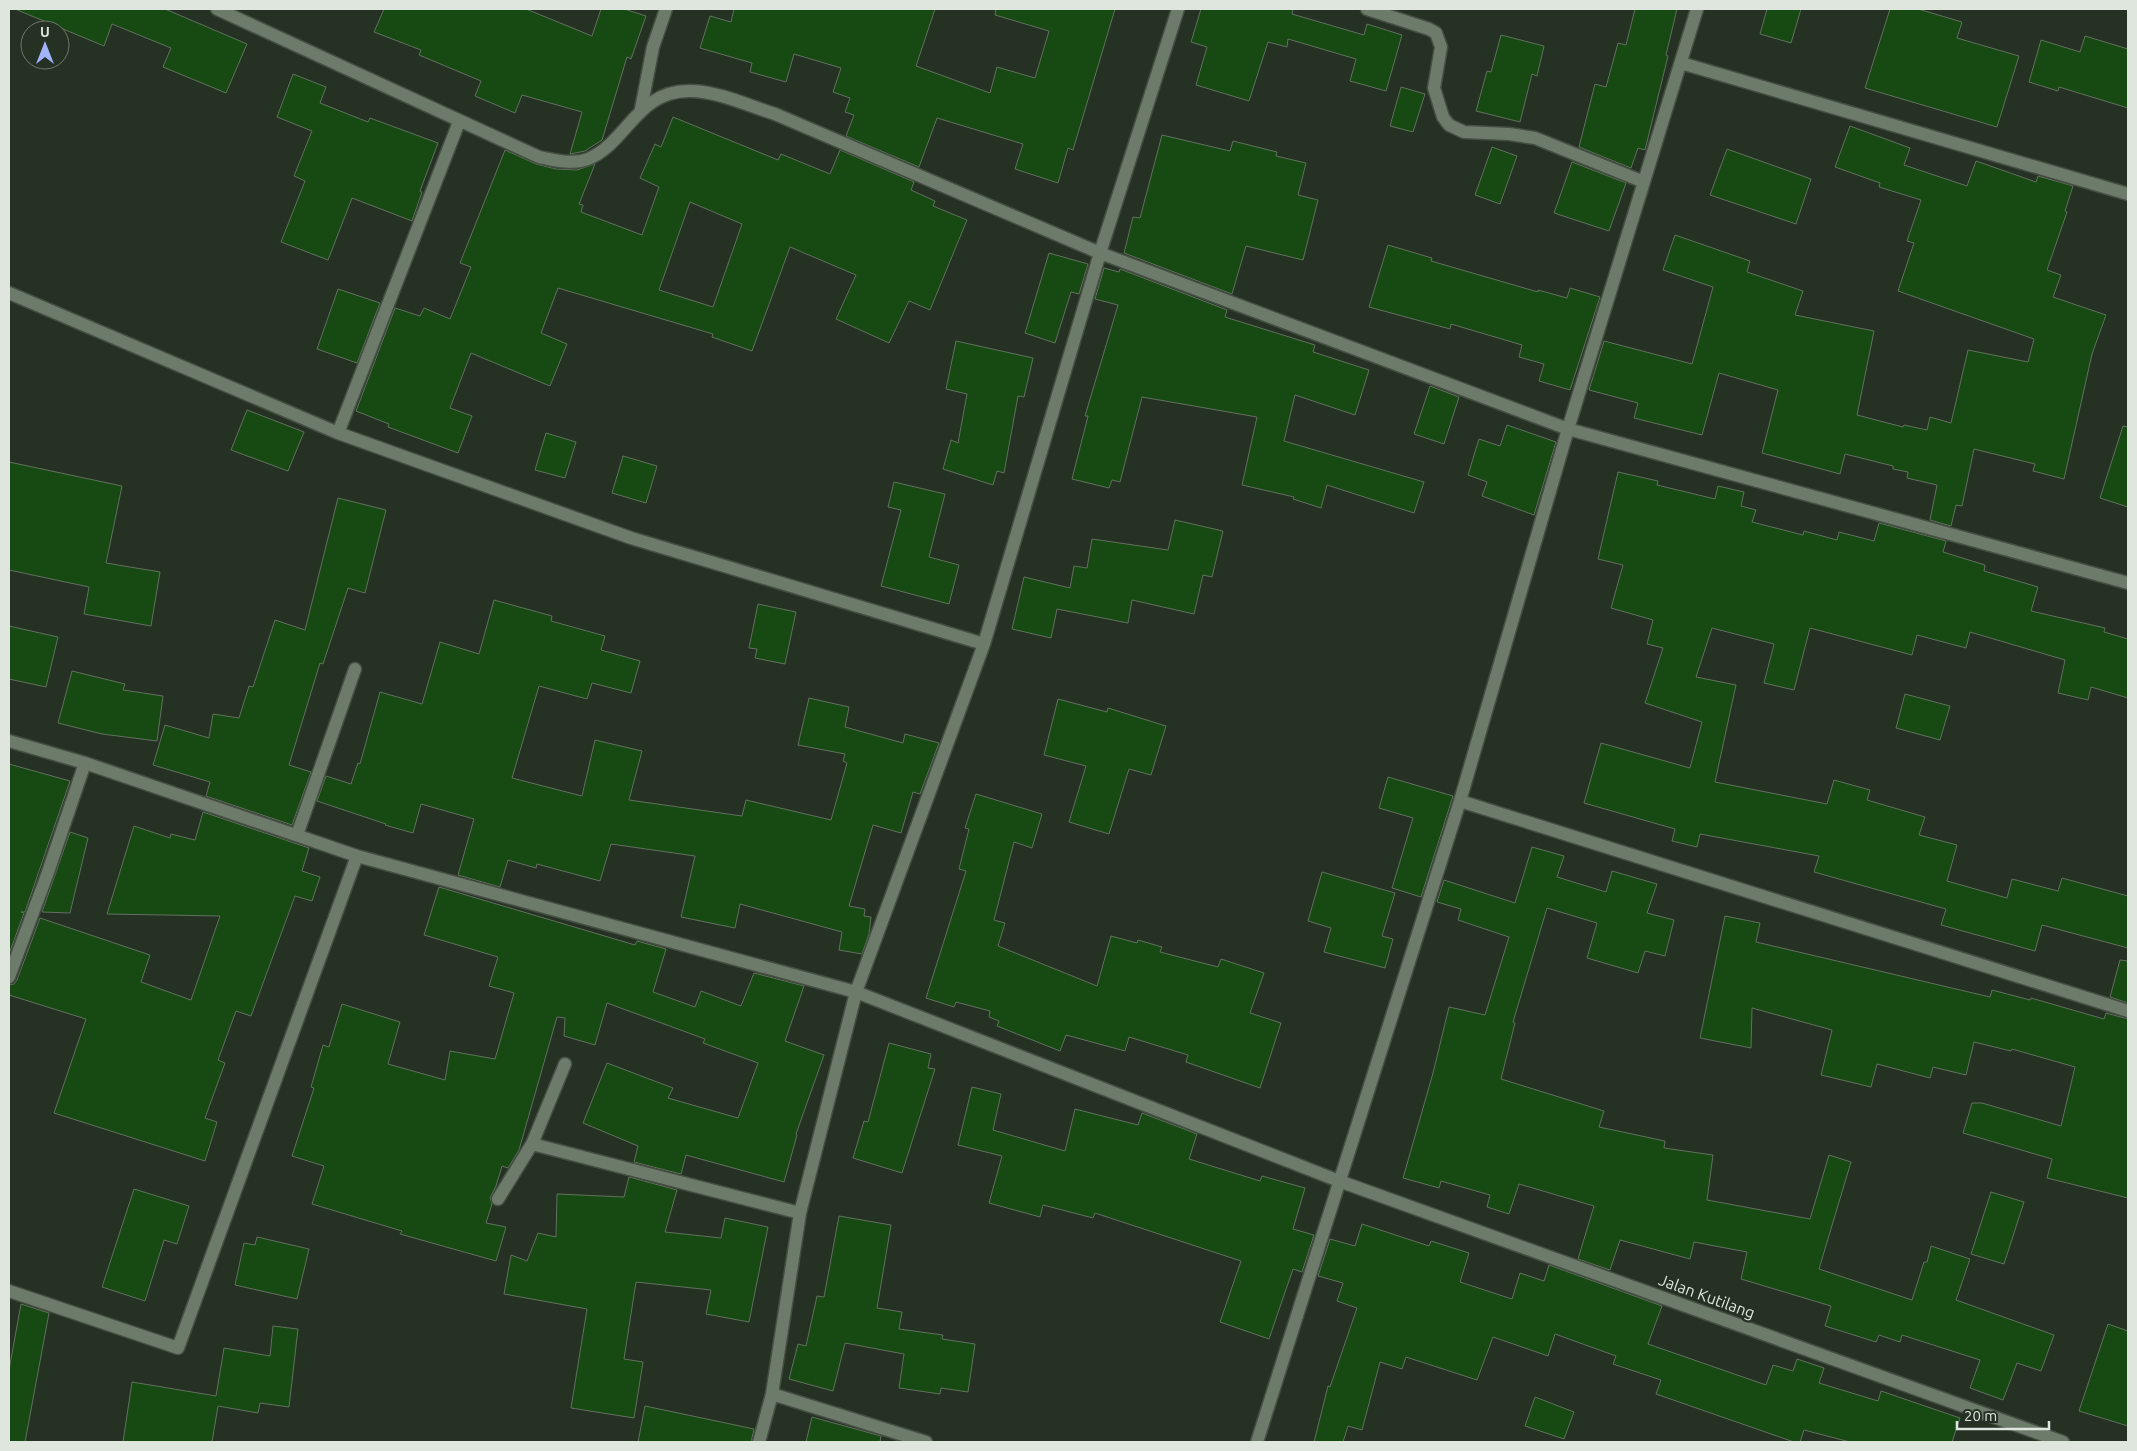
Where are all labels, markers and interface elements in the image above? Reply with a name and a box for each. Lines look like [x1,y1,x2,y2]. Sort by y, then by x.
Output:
north arrow [20,20,70,70]
text: U [40,24,50,40]
street label: Jalan Kutilang [1656,1270,1758,1322]
scale bar [1957,1398,2050,1430]
text: 20 m [1964,1407,1997,1424]

